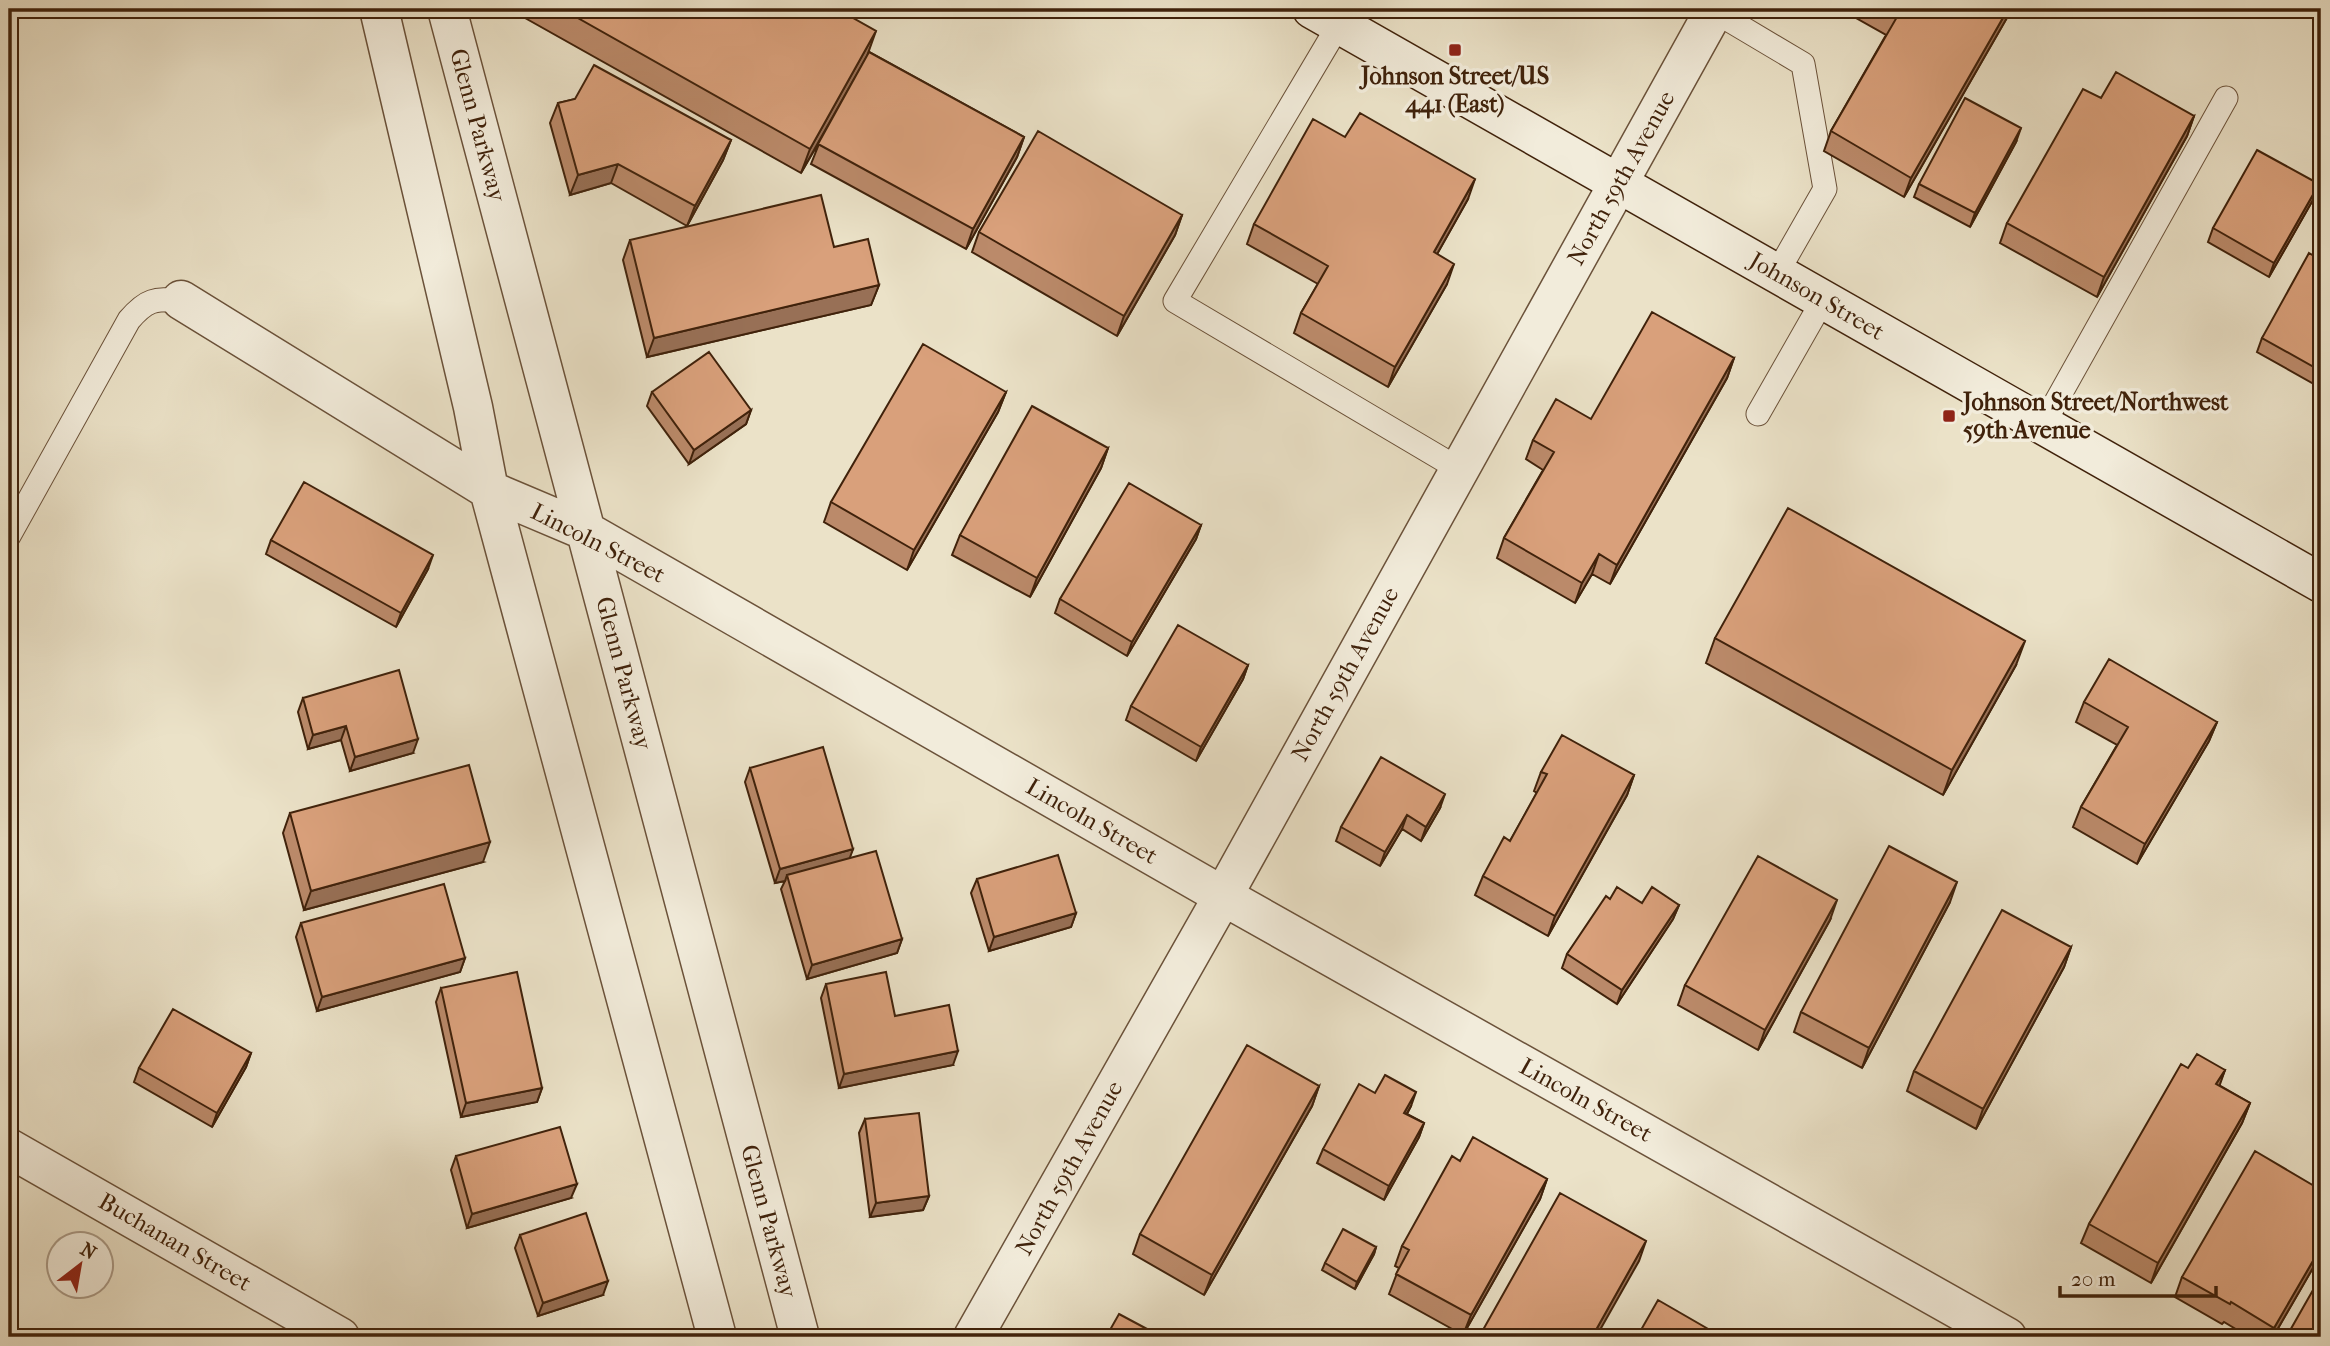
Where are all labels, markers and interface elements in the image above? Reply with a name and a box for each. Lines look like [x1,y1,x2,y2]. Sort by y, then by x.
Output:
marker: Johnson Street/US 441 (East) [1447,42,1463,58]
street label: Glenn Parkway [444,45,512,206]
place label: Johnson Street/US 441 (East) [1359,62,1549,119]
street label: North 59th Avenue [1562,86,1681,270]
street label: Johnson Street [1743,245,1890,346]
place label: Johnson Street/Northwest 59th Avenue [1961,388,2229,444]
marker: Johnson Street/Northwest 59th Avenue [1941,408,1957,424]
street label: Lincoln Street [526,497,670,589]
street label: North 59th Avenue [1286,582,1405,766]
street label: Glenn Parkway [590,593,658,754]
street label: Lincoln Street [1021,772,1163,870]
street label: Lincoln Street [1515,1052,1657,1148]
street label: North 59th Avenue [1010,1076,1129,1260]
street label: Glenn Parkway [735,1141,803,1302]
street label: Buchanan Street [94,1187,257,1297]
north arrow [46,1230,116,1300]
text: N [76,1238,101,1265]
scale bar [2060,1255,2216,1299]
text: 20 m [2071,1267,2116,1291]

